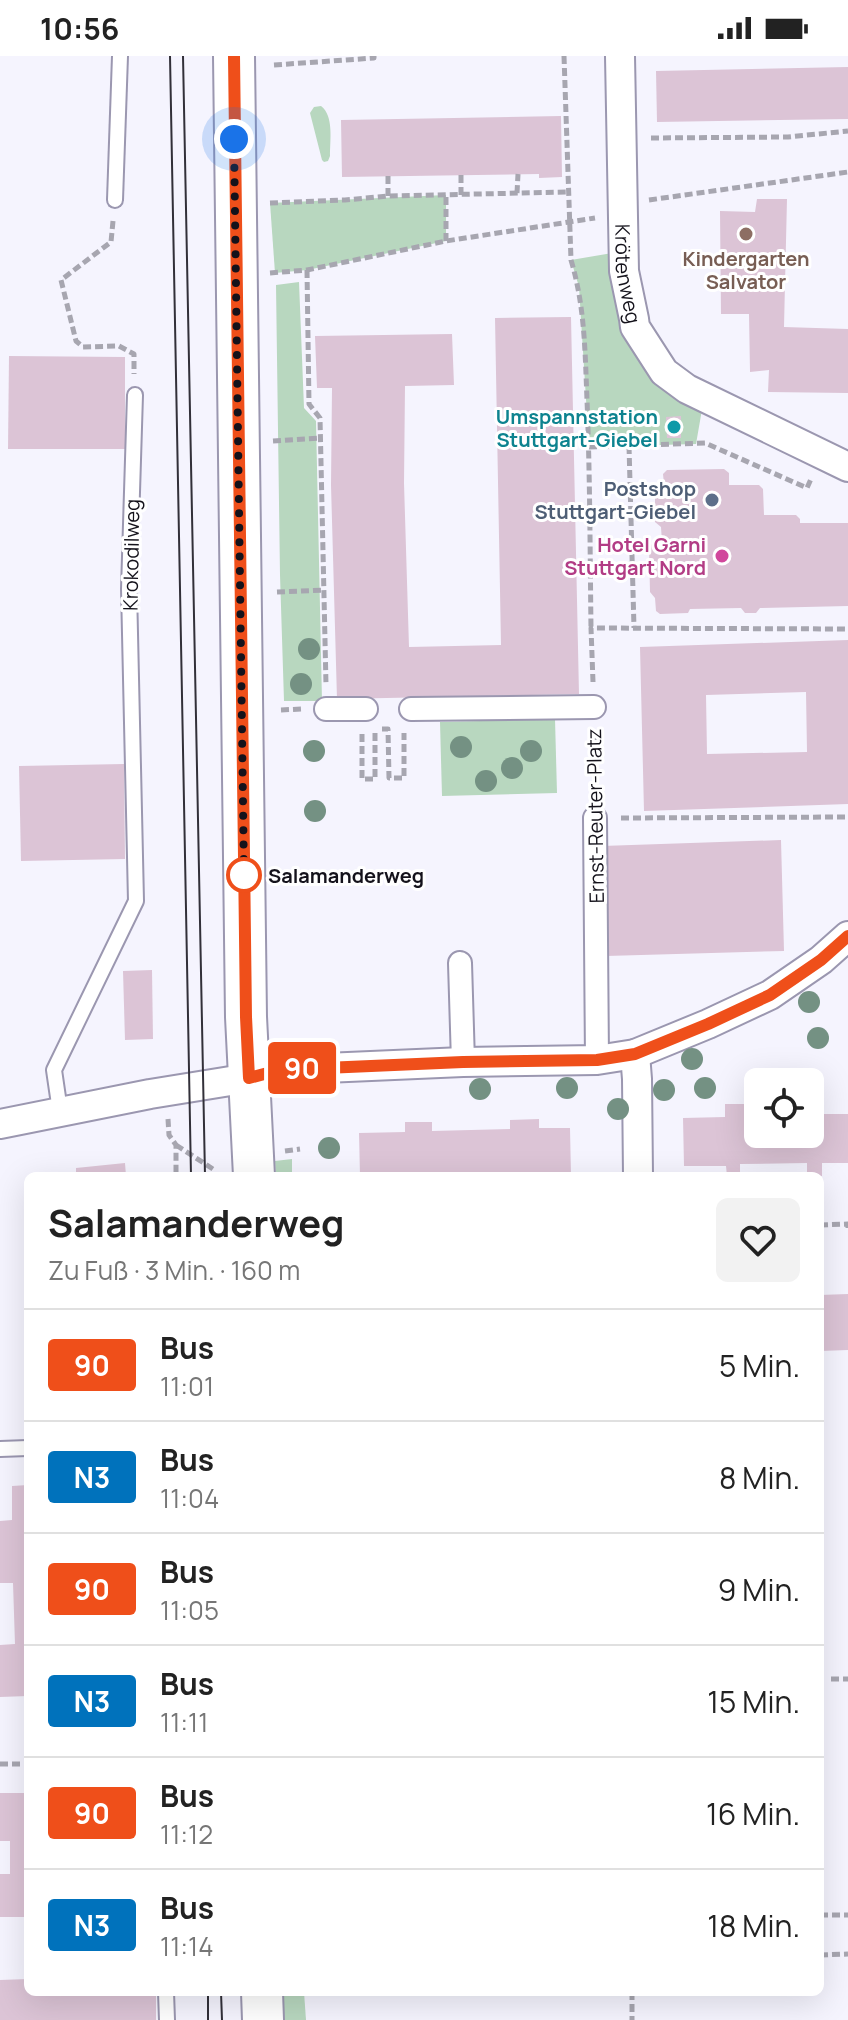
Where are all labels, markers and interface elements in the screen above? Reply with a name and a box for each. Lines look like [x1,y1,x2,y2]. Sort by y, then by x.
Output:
text: 10:56 [40,8,119,49]
your location [214,119,254,159]
street label: Krötenweg [610,224,648,326]
marker: Kindergarten Salvator [737,225,755,243]
place label: Kindergarten Salvator [682,245,810,295]
place label: Umspannstation Stuttgart-Giebel [496,403,658,453]
marker: Umspannstation Stuttgart-Giebel [665,418,683,436]
place label: Postshop Stuttgart-Giebel [534,475,696,525]
marker: Postshop Stuttgart-Giebel [703,491,721,509]
street label: Krokodilweg [117,499,145,611]
place label: Hotel Garni Stuttgart Nord [564,531,706,581]
marker: Hotel Garni Stuttgart Nord [713,547,731,565]
street label: Ernst-Reuter-Platz [580,728,610,904]
marker: Salamanderweg [227,858,261,892]
place label: Salamanderweg [268,862,424,889]
line badge: 90 [266,1042,338,1094]
text: 90 [284,1049,320,1087]
map controls [744,1068,824,1148]
button: locate [744,1068,824,1148]
text: Salamanderweg [48,1196,344,1248]
button: heart [716,1198,800,1282]
text: Zu Fuß · 3 Min. · 160 m [48,1252,300,1288]
text: Bus [160,1327,214,1368]
text: 5 Min. [719,1345,800,1386]
text: 90 [74,1346,110,1384]
text: 11:01 [160,1368,214,1404]
text: Bus [160,1439,214,1480]
text: 8 Min. [719,1457,800,1498]
text: N3 [74,1458,110,1496]
text: 11:04 [160,1480,219,1516]
text: Bus [160,1551,214,1592]
text: 9 Min. [718,1569,800,1610]
text: 90 [74,1570,110,1608]
text: 11:05 [160,1592,219,1628]
text: Bus [160,1663,214,1704]
text: 15 Min. [707,1681,800,1722]
text: N3 [74,1682,110,1720]
text: 11:11 [160,1704,208,1740]
text: Bus [160,1775,214,1816]
text: 16 Min. [706,1793,800,1834]
text: 90 [74,1794,110,1832]
text: 11:12 [160,1816,213,1852]
text: Bus [160,1887,214,1928]
text: 18 Min. [707,1905,800,1946]
text: N3 [74,1906,110,1944]
text: 11:14 [160,1928,214,1964]

